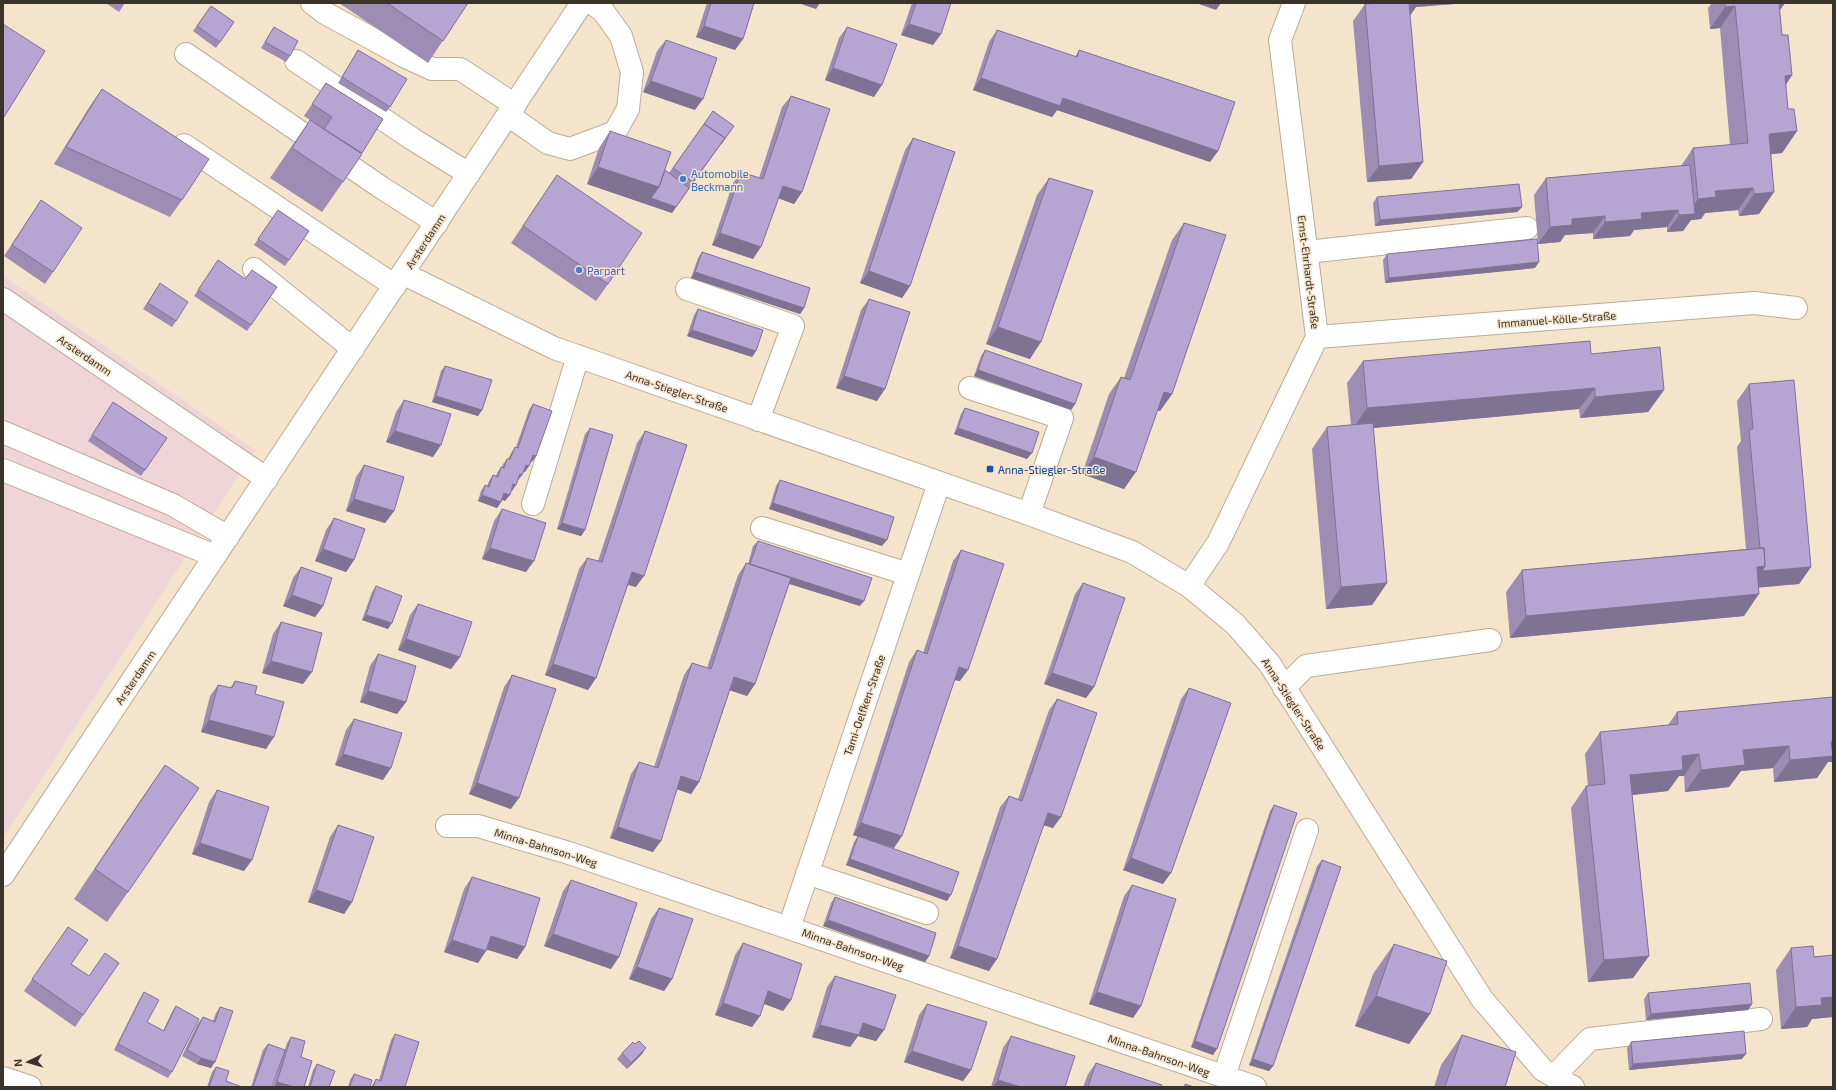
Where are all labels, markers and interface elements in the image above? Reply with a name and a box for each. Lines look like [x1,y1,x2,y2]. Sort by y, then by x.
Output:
place label: Automobile Beckmann [691,167,749,193]
marker: Automobile Beckmann [678,174,688,184]
street label: Arsterdamm [402,211,448,271]
street label: Ernst-Ehrhardt-Straße [1296,214,1322,330]
place label: Parpart [587,264,625,277]
marker: Parpart [574,265,584,275]
street label: Immanuel-Kölle-Straße [1497,308,1617,330]
street label: Arsterdamm [55,332,115,378]
street label: Anna-Stiegler-Straße [624,367,730,415]
place label: Anna-Stiegler-Straße [998,463,1106,476]
marker: Anna-Stiegler-Straße [985,464,995,474]
street label: Arsterdamm [112,647,158,707]
street label: Tami-Oelfken-Straße [841,653,887,757]
street label: Anna-Stiegler-Straße [1259,655,1329,753]
street label: Minna-Bahnson-Weg [493,825,599,869]
street label: Minna-Bahnson-Weg [800,925,906,973]
street label: Minna-Bahnson-Weg [1106,1031,1212,1079]
north arrow [8,1042,48,1082]
text: N [11,1058,24,1067]

